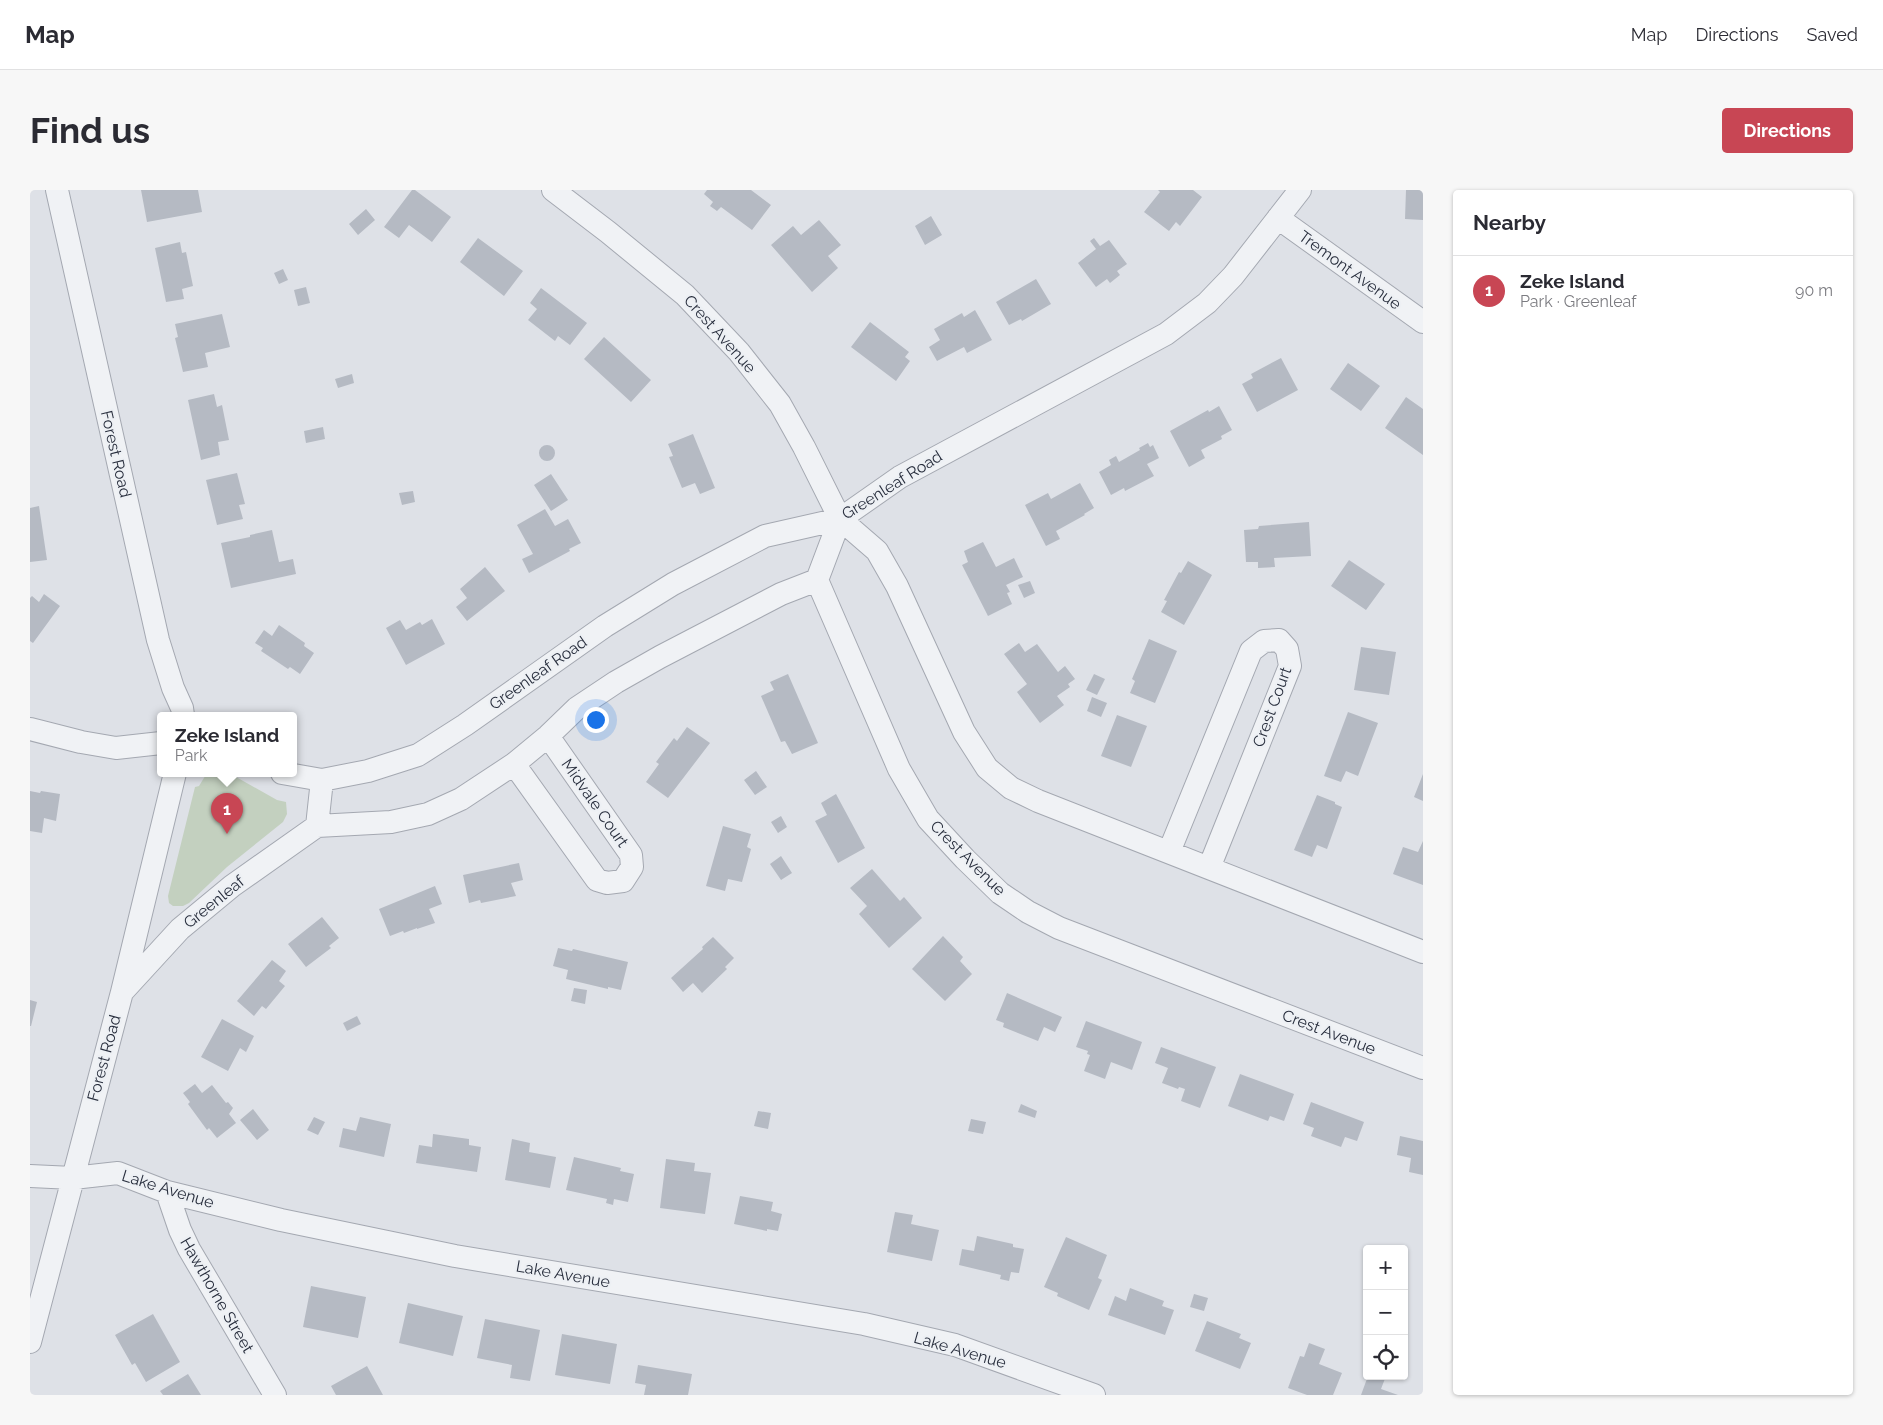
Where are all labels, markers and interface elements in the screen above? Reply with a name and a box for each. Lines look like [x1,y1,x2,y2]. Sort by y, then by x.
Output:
text: Map [25,20,75,49]
text: Map [1631,24,1667,45]
text: Directions [1695,24,1779,45]
text: Saved [1807,24,1858,45]
button: Directions [1722,108,1853,153]
text: Find us [30,110,150,151]
text: Nearby [1473,210,1546,235]
street label: Tremont Avenue [1295,227,1405,313]
text: Zeke Island [1520,270,1624,292]
text: 1 [1485,281,1493,300]
text: 90 m [1795,281,1833,300]
street label: Crest Avenue [680,291,760,377]
text: Park · Greenleaf [1520,292,1636,311]
street label: Forest Road [97,409,135,499]
street label: Greenleaf Road [838,447,946,523]
street label: Greenleaf Road [486,632,590,714]
street label: Crest Court [1249,664,1295,750]
your location [583,707,609,733]
popup [157,712,297,777]
text: Zeke Island [175,724,279,746]
text: Park [175,746,207,765]
street label: Midvale Court [558,755,633,851]
pin: 1 [211,793,243,834]
street label: Crest Avenue [926,816,1010,900]
street label: Greenleaf [180,871,249,932]
street label: Crest Avenue [1280,1005,1378,1059]
street label: Forest Road [83,1013,125,1103]
street label: Lake Avenue [120,1166,216,1212]
street label: Hawthorne Street [176,1234,258,1357]
map controls [1363,1245,1408,1380]
button: + [1363,1245,1408,1290]
street label: Lake Avenue [514,1256,612,1292]
button: − [1363,1290,1408,1335]
street label: Lake Avenue [912,1328,1008,1372]
button: locate [1363,1335,1408,1380]

